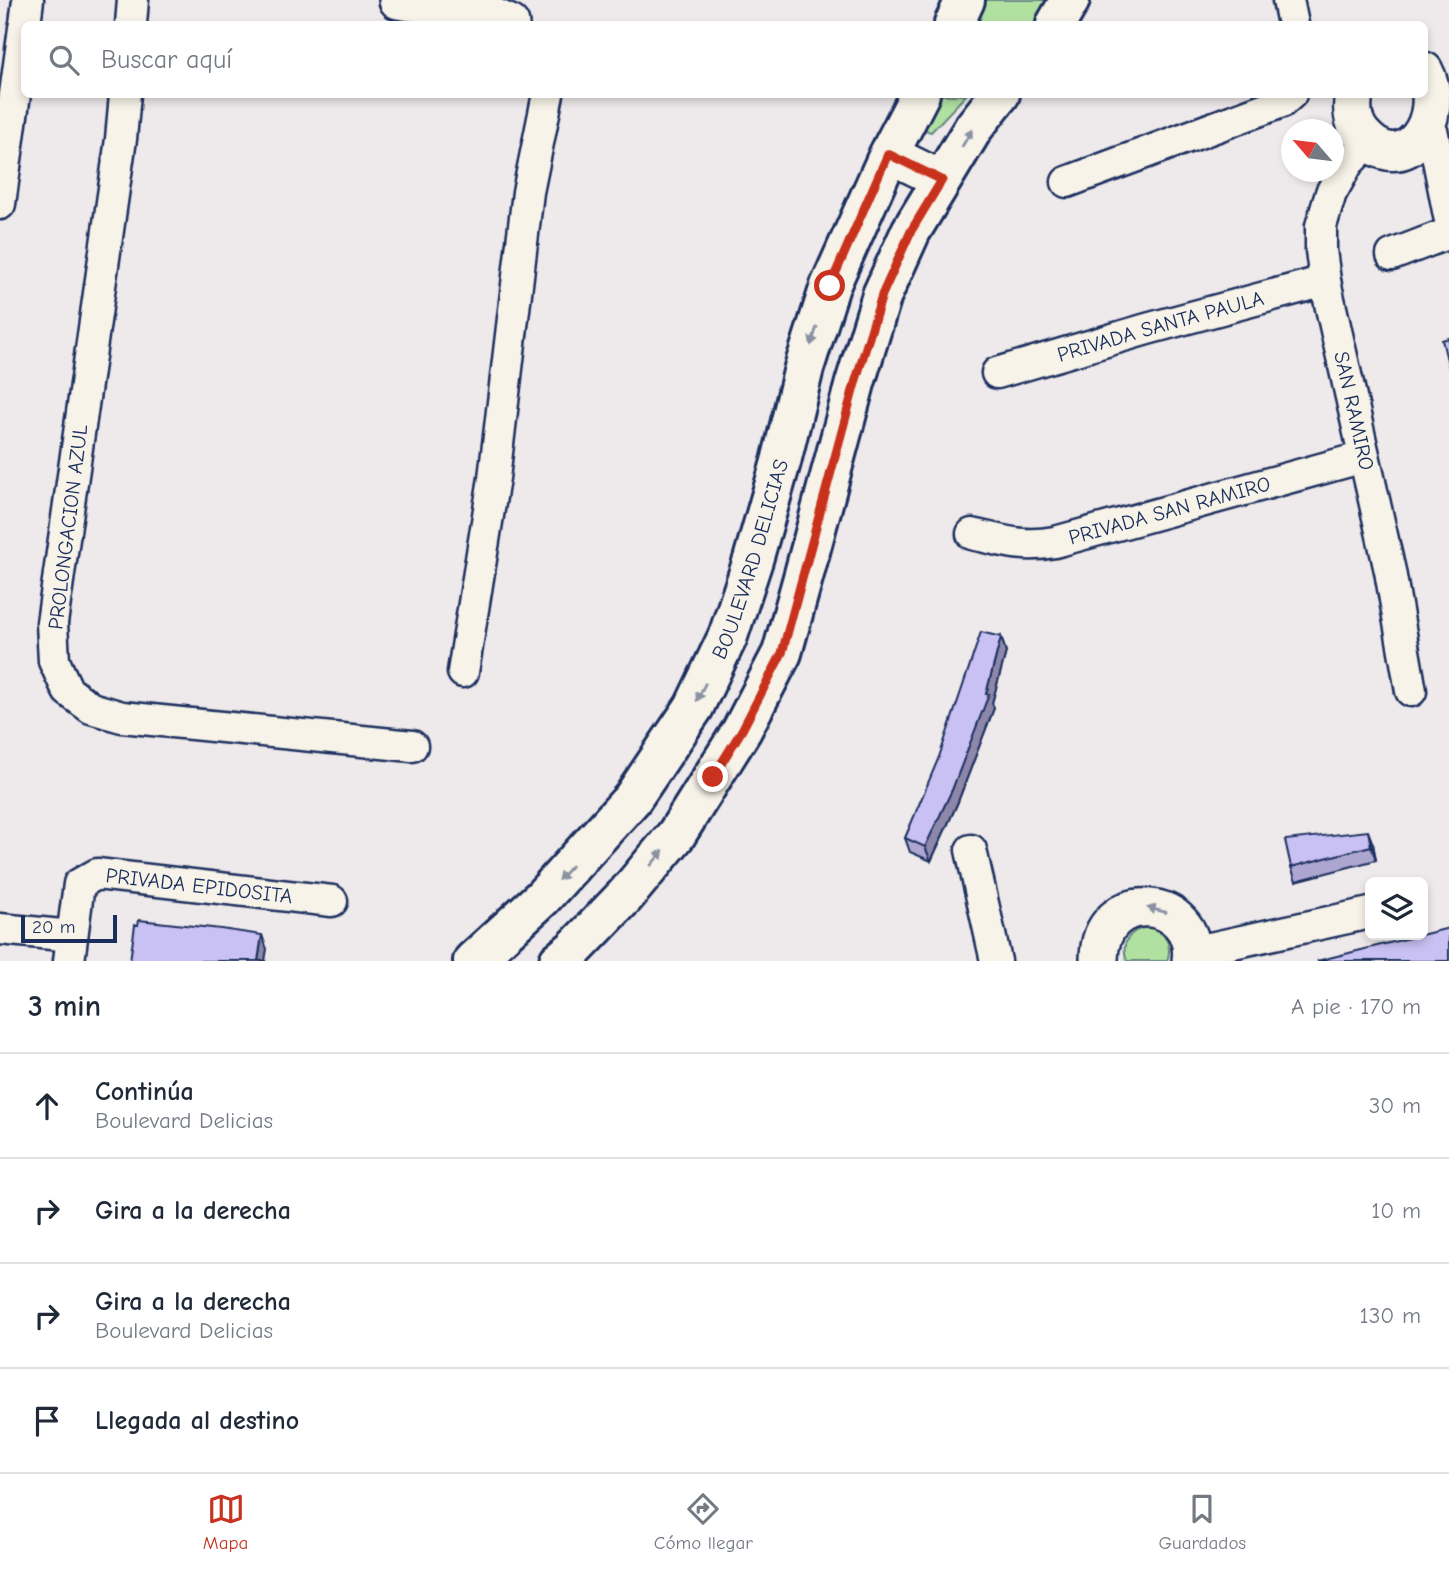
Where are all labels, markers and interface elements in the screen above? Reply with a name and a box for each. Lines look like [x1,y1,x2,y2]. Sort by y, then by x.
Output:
search box [21,21,1428,98]
icon: search [45,41,83,79]
text: Buscar aquí [101,45,232,75]
north arrow [1281,119,1344,182]
one-way arrow [960,129,973,148]
route start [814,270,845,301]
street label: PRIVADA SANTA PAULA [1054,286,1266,367]
one-way arrow [808,326,819,347]
street label: SAN RAMIRO [1329,349,1379,473]
street label: PROLONGACION AZUL [44,423,93,631]
street label: BOULEVARD DELICIAS [707,457,793,663]
street label: PRIVADA SAN RAMIRO [1066,471,1273,550]
one-way arrow [696,682,707,702]
route end [697,761,728,792]
one-way arrow [649,850,664,867]
street label: PRIVADA EPIDOSITA [104,863,294,908]
one-way arrow [557,864,573,882]
map controls [1365,877,1428,940]
button: layers [1365,877,1428,940]
one-way arrow [1146,904,1168,915]
scale bar [21,912,117,944]
text: 20 m [32,916,76,938]
text: 3 min [28,989,101,1024]
text: A pie · 170 m [1291,993,1421,1020]
text: Continúa [95,1077,194,1107]
icon: ahead [28,1087,66,1125]
text: 30 m [1369,1092,1421,1119]
text: Boulevard Delicias [95,1107,273,1134]
icon: right [28,1192,66,1230]
text: Gira a la derecha [95,1196,291,1226]
text: 10 m [1371,1197,1421,1224]
text: Gira a la derecha [95,1287,291,1317]
icon: right [28,1297,66,1335]
text: 130 m [1360,1302,1421,1329]
text: Boulevard Delicias [95,1317,273,1344]
icon: arrive [28,1402,66,1440]
text: Llegada al destino [95,1406,299,1436]
tab: Mapa [203,1490,248,1554]
tab: Cómo llegar [654,1490,753,1554]
tab: Guardados [1158,1490,1246,1554]

